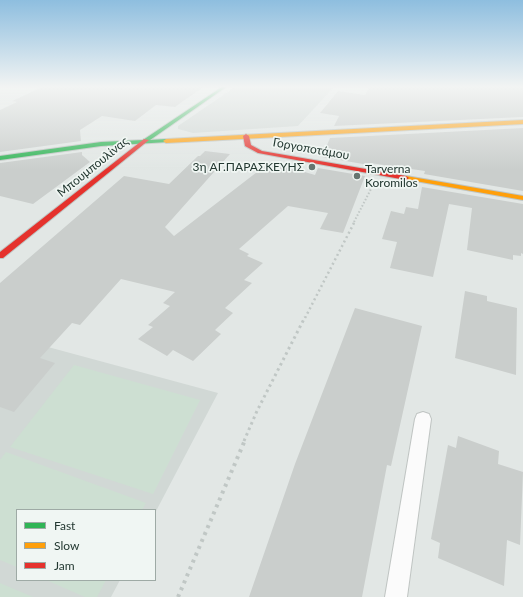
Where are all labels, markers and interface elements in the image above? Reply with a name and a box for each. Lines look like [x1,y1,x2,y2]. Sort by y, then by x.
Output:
street label: Μπουμπουλίνας [55,134,131,200]
street label: Γοργοποτάμου [272,135,350,163]
place label: 3η ΑΓ.ΠΑΡΑΣΚΕΥΗΣ [192,160,304,174]
marker: 3η ΑΓ.ΠΑΡΑΣΚΕΥΗΣ [307,162,317,172]
place label: Tarverna Koromilos [365,162,418,190]
marker: Tarverna Koromilos [352,171,362,181]
legend [16,509,156,581]
text: Fast [54,518,75,533]
text: Slow [54,538,79,553]
text: Jam [54,558,75,573]

